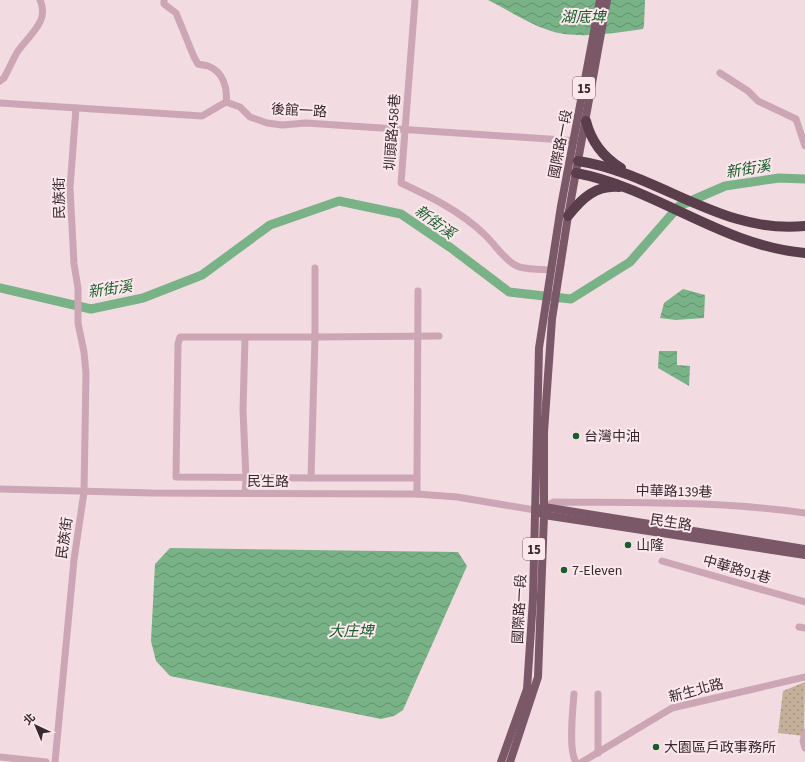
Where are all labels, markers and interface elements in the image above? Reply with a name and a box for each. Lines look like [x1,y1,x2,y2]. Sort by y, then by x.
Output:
water label: 湖底埤 [560,7,607,28]
road number: 15 [573,77,595,99]
street label: 圳頭路458巷 [380,93,406,171]
street label: 後館一路 [270,100,327,122]
street label: 國際路一段 [544,108,577,180]
water label: 新街溪 [724,155,774,183]
street label: 民族街 [50,177,70,219]
water label: 新街溪 [410,201,461,245]
water label: 新街溪 [86,276,136,303]
place label: 台灣中油 [584,427,640,447]
marker: 台灣中油 [571,431,581,441]
street label: 民生路 [247,472,289,492]
street label: 中華路139巷 [635,481,713,503]
street label: 民生路 [649,510,693,536]
street label: 民族街 [52,516,78,560]
place label: 山隆 [636,536,664,556]
road number: 15 [523,538,545,560]
marker: 山隆 [623,540,633,550]
street label: 中華路91巷 [700,551,773,589]
place label: 7-Eleven [572,561,622,581]
marker: 7-Eleven [559,565,569,575]
street label: 國際路一段 [508,574,532,645]
water label: 大庄埤 [328,621,375,642]
street label: 新生北路 [667,674,726,708]
north arrow [16,706,56,746]
text: 北 [20,710,39,728]
place label: 大園區戶政事務所 [664,738,776,758]
marker: 大園區戶政事務所 [651,742,661,752]

